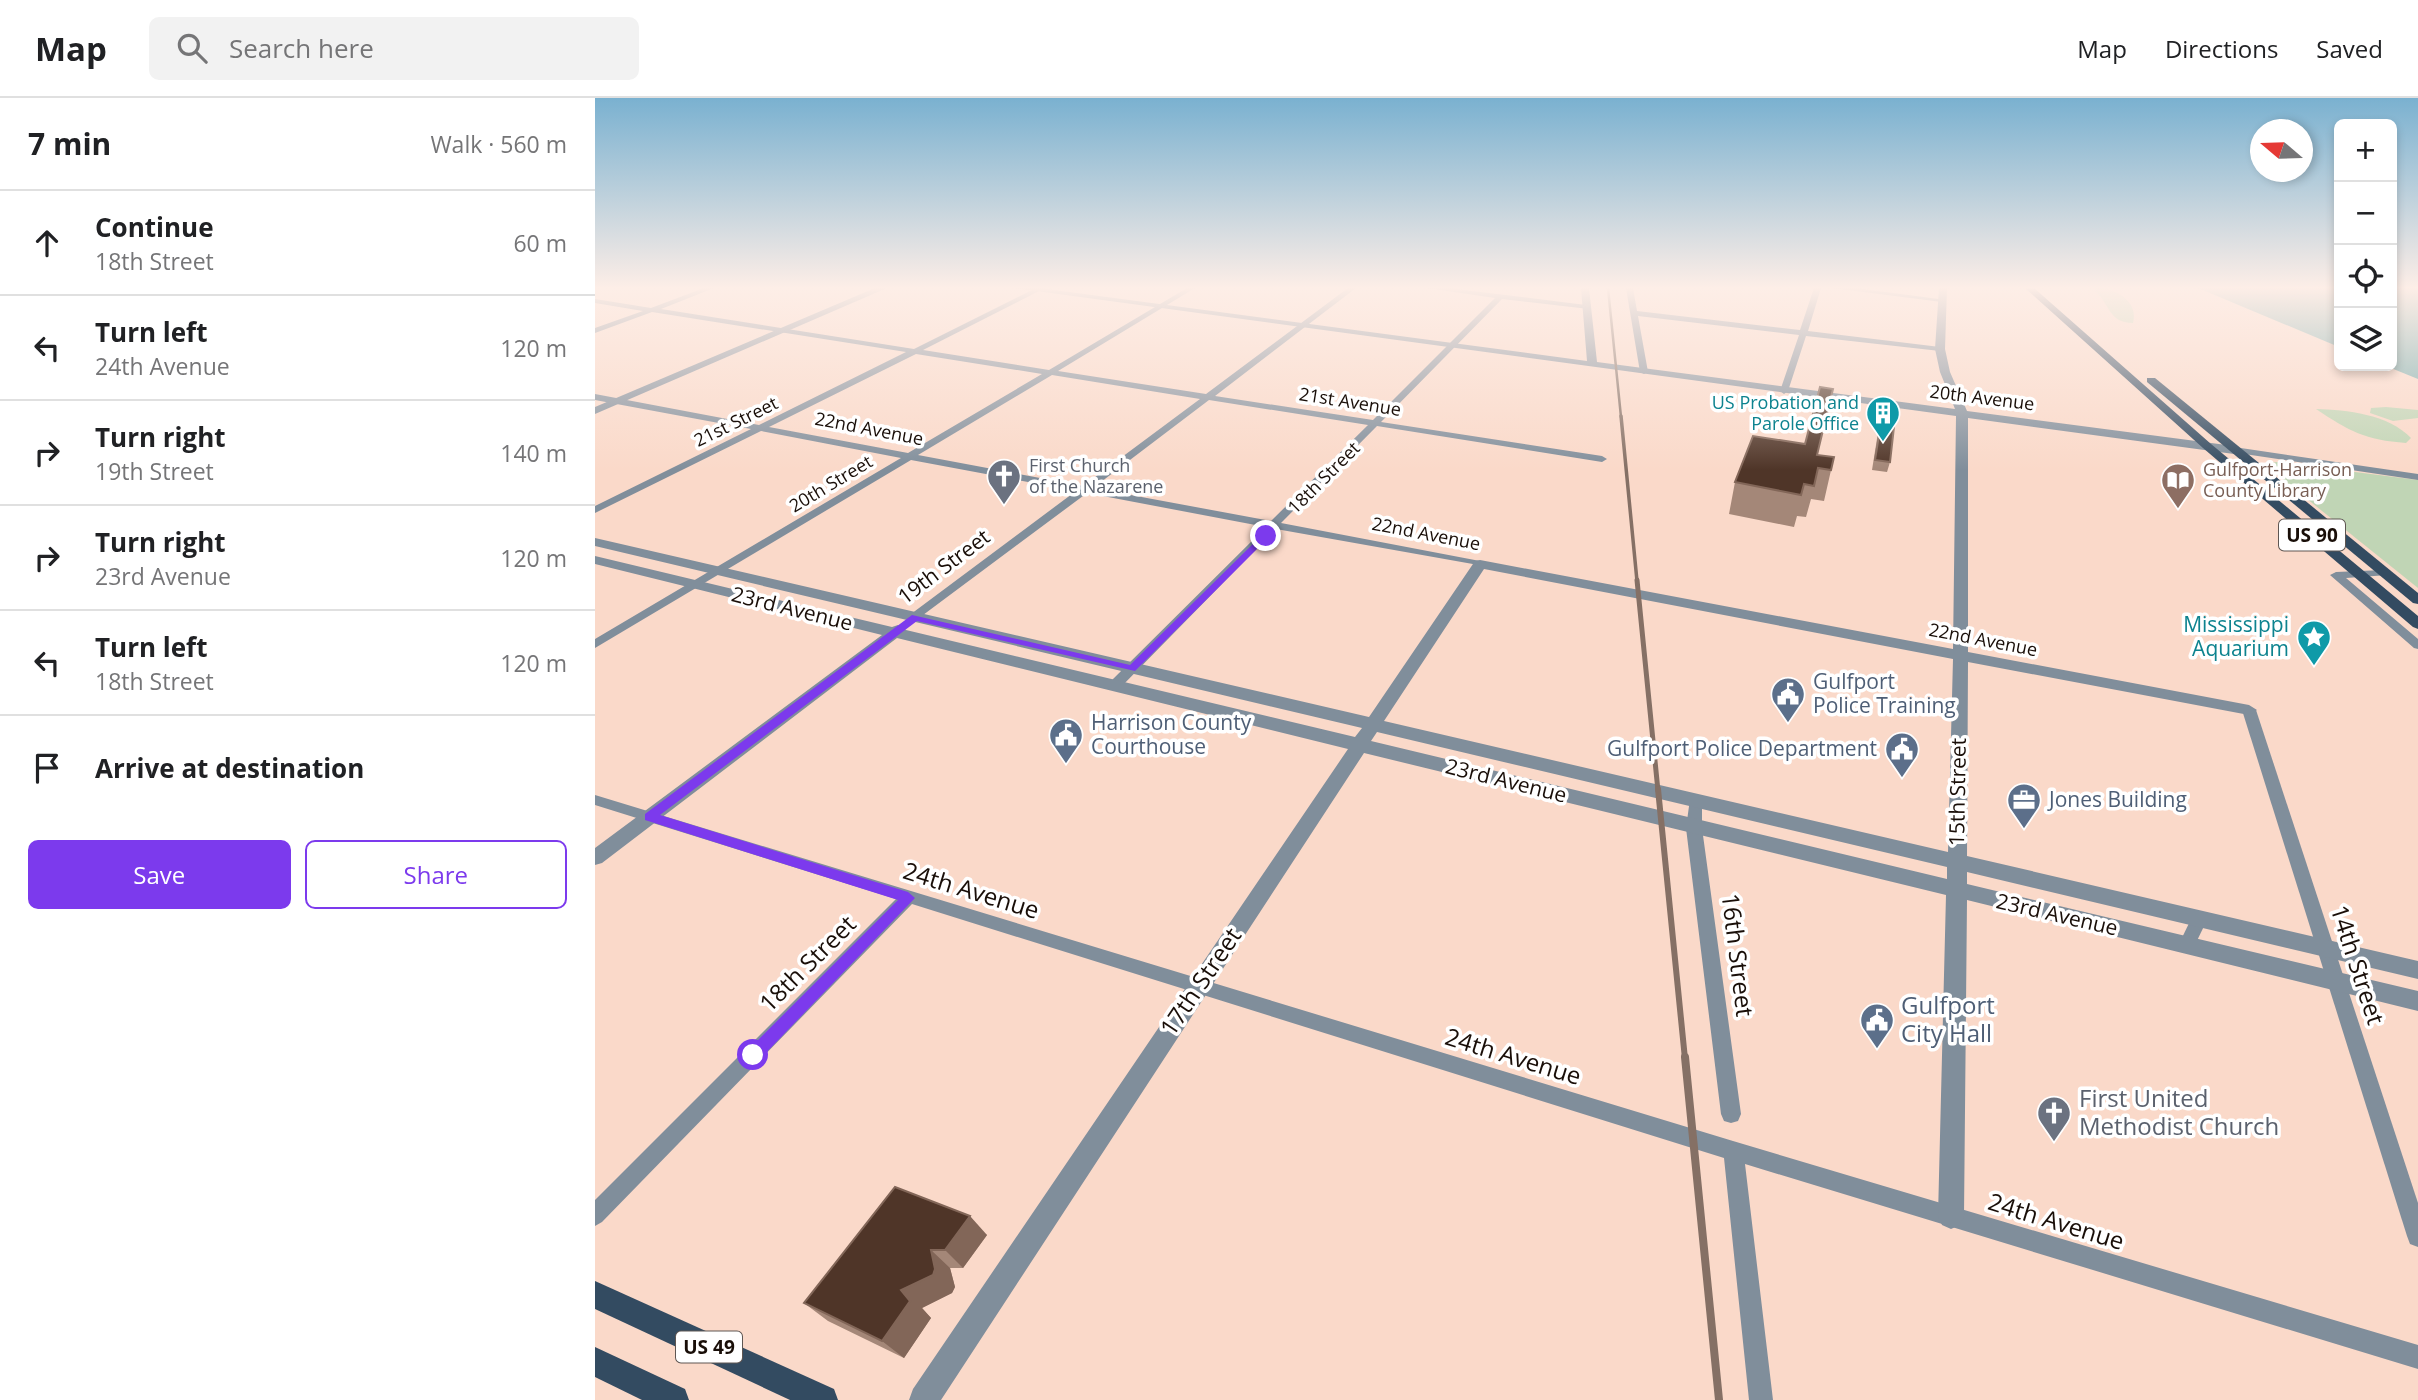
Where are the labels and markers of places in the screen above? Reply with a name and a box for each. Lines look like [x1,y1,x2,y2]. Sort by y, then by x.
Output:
place label: US Probation and Parole Office [1712,390,1859,435]
building icon: US Probation and Parole Office [1864,394,1902,443]
place label: First Church of the Nazarene [1029,453,1163,498]
church icon: First Church of the Nazarene [985,457,1023,506]
place label: Gulfport-Harrison County Library [2203,457,2352,502]
library icon: Gulfport-Harrison County Library [2159,461,2197,510]
place label: Mississippi Aquarium [2183,610,2289,662]
place icon: Mississippi Aquarium [2295,618,2333,667]
place label: Gulfport Police Training [1813,667,1956,719]
public building icon: Gulfport Police Training [1769,675,1807,724]
place label: Harrison County Courthouse [1091,708,1252,760]
public building icon: Harrison County Courthouse [1047,716,1085,765]
public building icon: Gulfport Police Department [1883,730,1921,779]
place label: Gulfport Police Department [1607,734,1877,762]
office icon: Jones Building [2005,781,2043,830]
place label: Jones Building [2047,785,2187,813]
place label: Gulfport City Hall [1901,988,1995,1049]
public building icon: Gulfport City Hall [1858,1001,1896,1050]
place label: First United Methodist Church [2079,1081,2279,1142]
church icon: First United Methodist Church [2035,1094,2073,1143]

